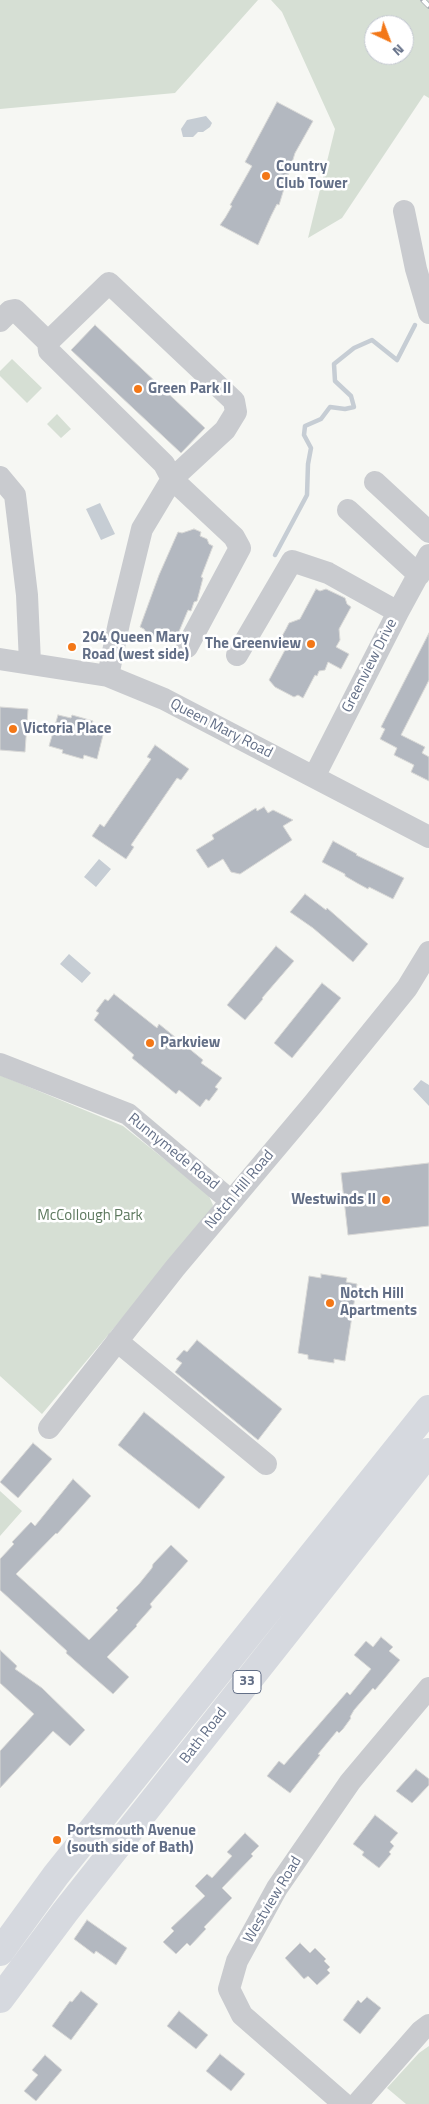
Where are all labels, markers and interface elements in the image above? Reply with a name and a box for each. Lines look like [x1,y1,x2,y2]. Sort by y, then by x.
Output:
north arrow [364,15,414,65]
text: N [388,40,410,62]
place label: Country Club Tower [276,158,348,193]
marker: Country Club Tower [260,170,272,182]
place label: Green Park II [148,380,231,398]
marker: Green Park II [132,383,144,395]
street label: Greenview Drive [339,616,401,716]
place label: 204 Queen Mary Road (west side) [82,629,189,664]
place label: The Greenview [205,635,301,653]
marker: The Greenview [305,638,317,650]
marker: 204 Queen Mary Road (west side) [66,641,78,653]
street label: Queen Mary Road [167,695,275,763]
place label: Victoria Place [23,720,111,738]
marker: Victoria Place [7,723,19,735]
place label: Parkview [160,1034,220,1052]
marker: Parkview [144,1037,156,1049]
street label: Runnymede Road [124,1110,222,1194]
street label: Notch Hill Road [202,1147,278,1233]
place label: Westwinds II [291,1191,376,1209]
marker: Westwinds II [380,1194,392,1206]
park label: McCollough Park [37,1207,143,1225]
place label: Notch Hill Apartments [340,1285,417,1320]
marker: Notch Hill Apartments [324,1297,336,1309]
road number: 33 [233,1670,261,1694]
street label: Bath Road [177,1705,231,1767]
place label: Portsmouth Avenue (south side of Bath) [67,1822,196,1857]
marker: Portsmouth Avenue (south side of Bath) [51,1834,63,1846]
street label: Westview Road [240,1853,306,1947]

